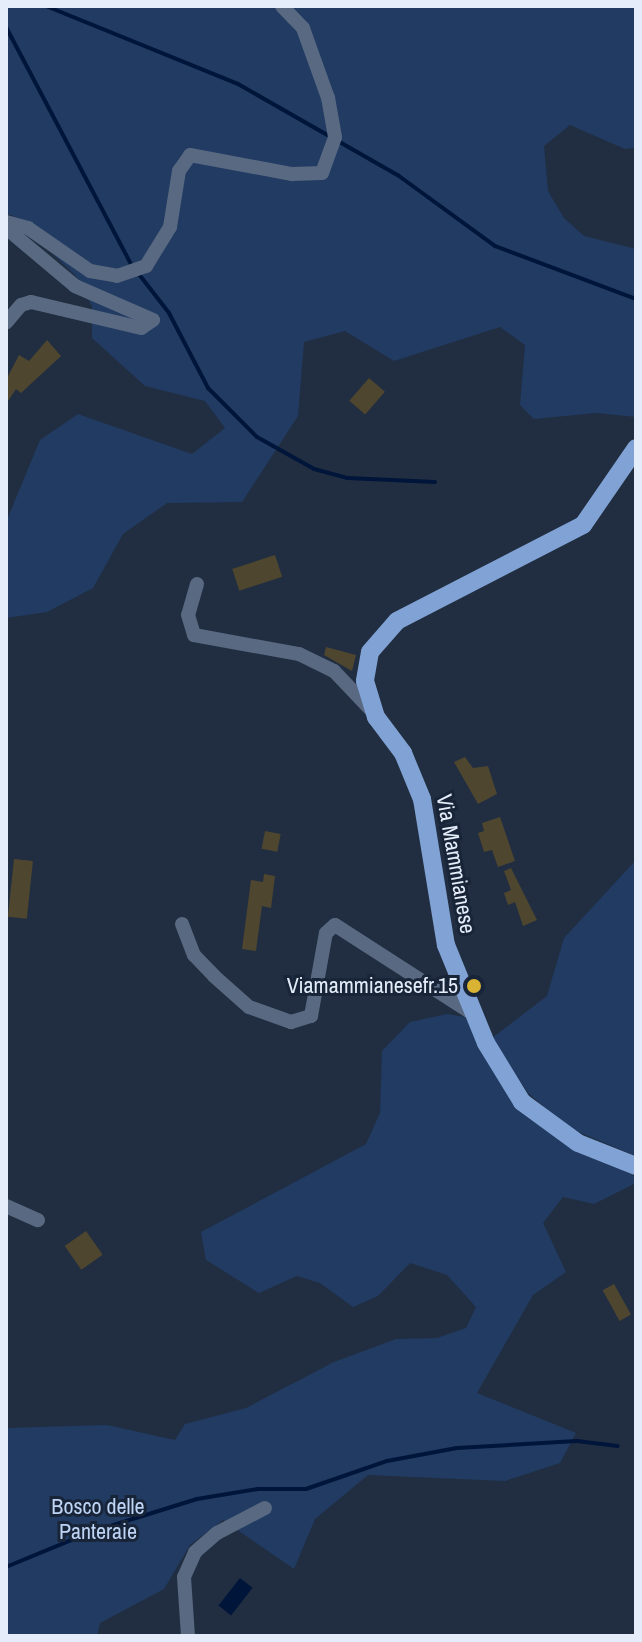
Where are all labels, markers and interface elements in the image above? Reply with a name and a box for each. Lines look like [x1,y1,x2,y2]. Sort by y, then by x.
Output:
street label: Via Mammianese [431,792,481,936]
place label: Viamammianesefr.15 [287,973,458,999]
marker: Viamammianesefr.15 [465,977,483,995]
park label: Bosco delle Panteraie [51,1493,145,1544]

